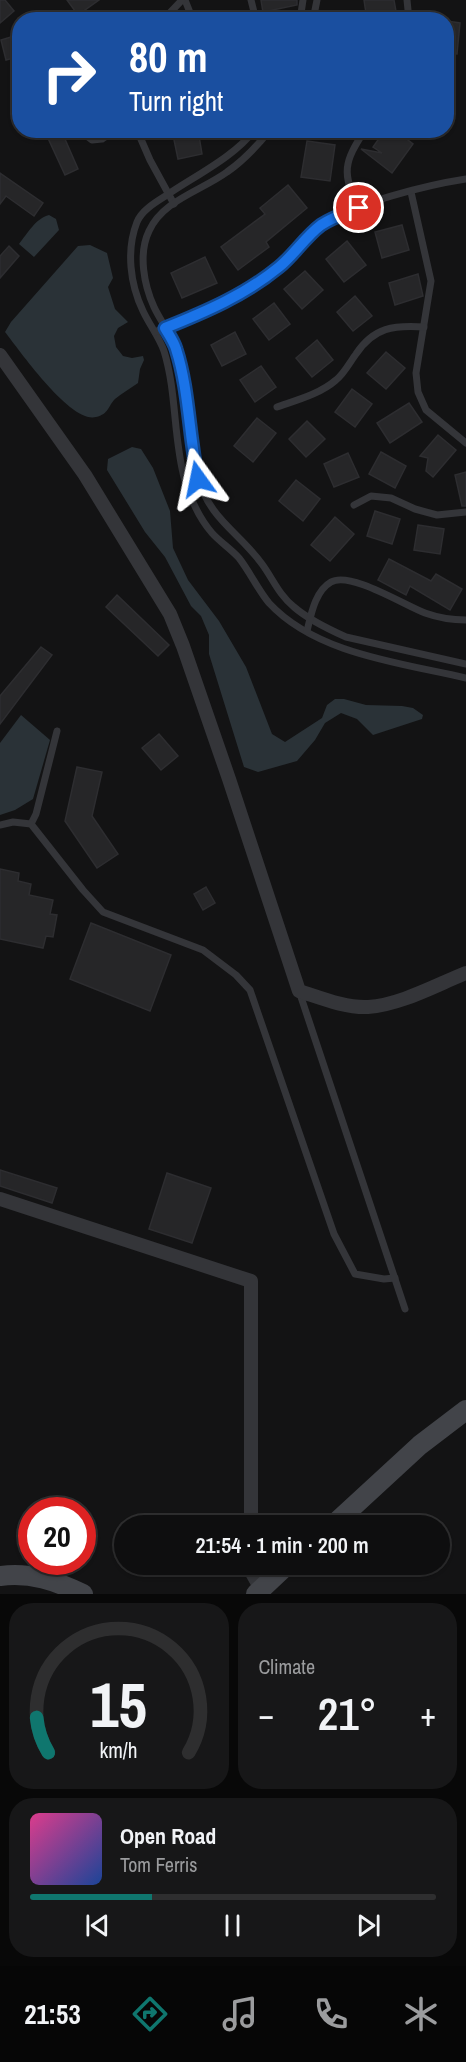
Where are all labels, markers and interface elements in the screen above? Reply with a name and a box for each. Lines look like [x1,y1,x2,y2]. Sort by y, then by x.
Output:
text: 80 m [129,29,208,85]
icon: right [30,36,108,114]
text: Turn right [129,83,223,119]
pin [333,182,384,233]
icon: arrive [342,191,375,224]
position arrow [166,447,230,511]
speed limit sign: 20 [18,1497,96,1575]
text: 21:54 · 1 min · 200 m [195,1530,369,1560]
text: Climate [259,1653,315,1680]
text: 15 [90,1662,147,1746]
text: 21° [318,1683,377,1744]
text: − [259,1692,274,1736]
text: + [420,1692,436,1736]
text: km/h [100,1736,138,1765]
text: Open Road [120,1821,216,1851]
text: Tom Ferris [120,1851,198,1878]
icon: previous [81,1909,114,1942]
icon: pause [216,1909,249,1942]
icon: next [352,1909,385,1942]
icon: directions [129,1993,171,2035]
icon: music [219,1993,261,2035]
icon: phone [310,1993,352,2035]
icon: climate [400,1993,442,2035]
text: 21:53 [24,1996,81,2032]

